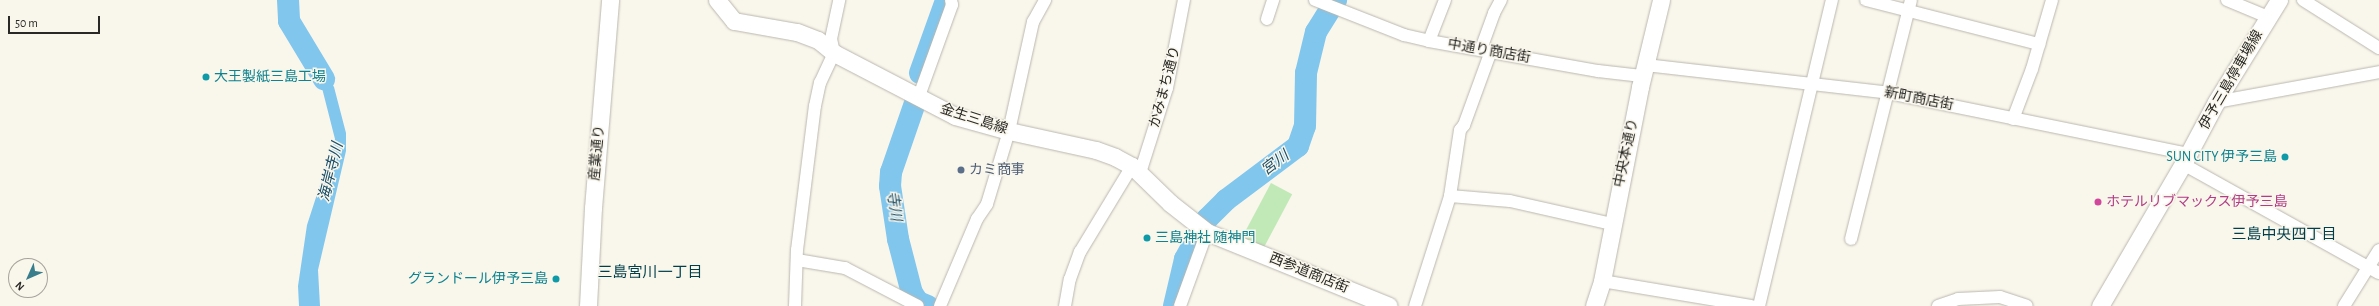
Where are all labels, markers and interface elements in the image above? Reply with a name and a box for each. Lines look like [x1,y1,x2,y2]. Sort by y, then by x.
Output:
scale bar [10,8,102,34]
text: 50 m [15,17,38,29]
street label: 伊予三島停車場線 [2196,27,2266,133]
street label: 中通り商店街 [1446,35,1532,67]
street label: かみまち通り [1146,44,1184,130]
place label: 大王製紙三島工場 [214,69,326,85]
marker: 大王製紙三島工場 [201,72,211,82]
street label: 新町商店街 [1883,84,1955,114]
street label: 金生三島線 [938,100,1010,138]
street label: 中央本通り [1611,117,1641,189]
street label: 産業通り [586,124,608,182]
water label: 海岸寺川 [315,141,347,203]
water label: 宮川 [1258,147,1292,179]
place label: SUN CITY 伊予三島 [2166,149,2277,165]
marker: SUN CITY 伊予三島 [2280,152,2290,162]
place label: カミ商事 [969,162,1025,178]
marker: カミ商事 [956,165,966,175]
water label: 寺川 [883,190,905,222]
place label: ホテルリブマックス伊予三島 [2106,194,2288,210]
marker: ホテルリブマックス伊予三島 [2093,197,2103,207]
district label: 三島中央四丁目 [2232,226,2336,244]
place label: 三島神社 随神門 [1155,230,1255,246]
marker: 三島神社 随神門 [1142,233,1152,243]
street label: 西参道商店街 [1267,249,1351,297]
north arrow [8,258,48,298]
district label: 三島宮川一丁目 [598,264,702,282]
place label: グランドール伊予三島 [408,271,548,287]
marker: グランドール伊予三島 [551,274,561,284]
text: N [13,280,26,293]

